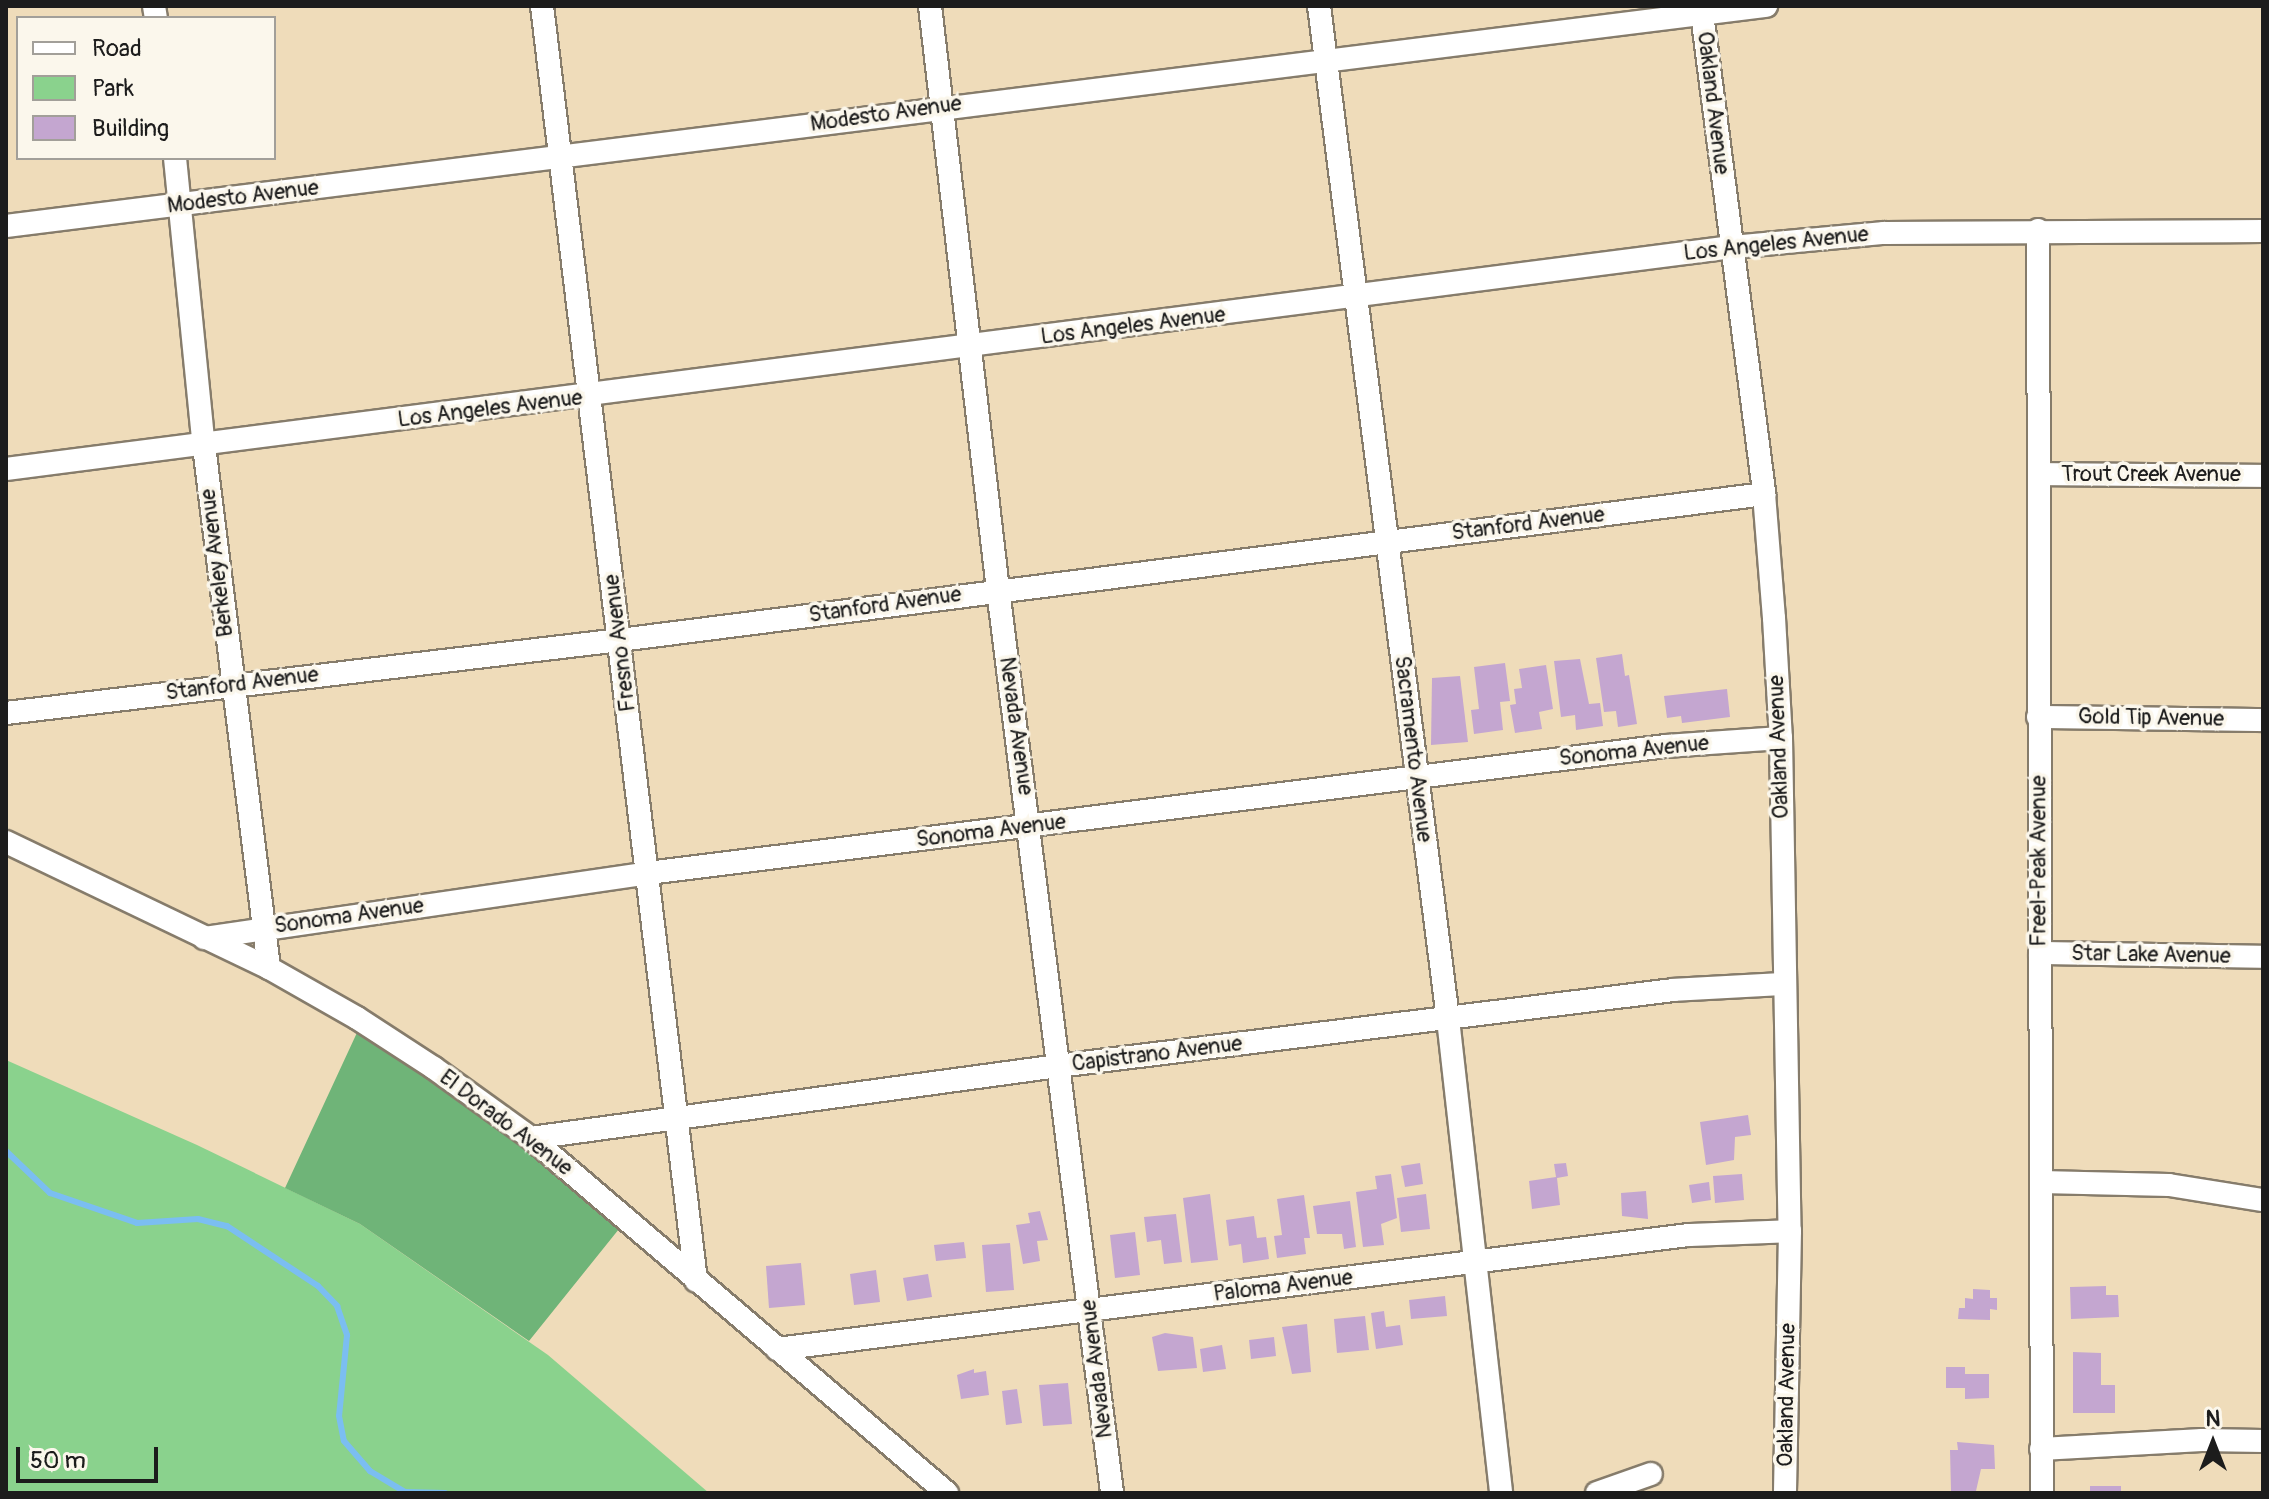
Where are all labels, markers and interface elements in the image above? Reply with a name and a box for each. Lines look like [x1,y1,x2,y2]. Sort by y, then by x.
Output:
legend [16,16,276,160]
street label: Oakland Avenue [1691,30,1735,176]
text: Road [92,34,142,63]
text: Park [92,74,134,103]
street label: Modesto Avenue [809,90,963,138]
text: Building [92,114,169,143]
street label: Modesto Avenue [166,175,320,219]
street label: Los Angeles Avenue [1682,221,1870,267]
street label: Los Angeles Avenue [1039,302,1227,350]
street label: Los Angeles Avenue [396,385,584,433]
street label: Trout Creek Avenue [2061,462,2241,488]
street label: Berkeley Avenue [195,487,239,639]
street label: Stanford Avenue [1450,502,1606,546]
street label: Fresno Avenue [598,573,642,713]
street label: Stanford Avenue [807,581,963,629]
street label: Sacramento Avenue [1388,654,1438,844]
street label: Nevada Avenue [993,655,1039,797]
street label: Stanford Avenue [164,662,320,706]
street label: Oakland Avenue [1763,675,1795,819]
street label: Gold Tip Avenue [2078,704,2224,732]
street label: Sonoma Avenue [1558,730,1710,772]
street label: Freel-Peak Avenue [2026,775,2052,947]
street label: Sonoma Avenue [915,809,1067,853]
street label: Sonoma Avenue [273,892,425,940]
street label: Star Lake Avenue [2071,940,2231,970]
street label: Capistrano Avenue [1070,1030,1244,1078]
street label: El Dorado Avenue [434,1064,578,1182]
street label: Paloma Avenue [1212,1264,1354,1308]
street label: Nevada Avenue [1075,1298,1119,1440]
street label: Oakland Avenue [1773,1323,1801,1467]
north arrow [2173,1403,2253,1483]
text: N [2206,1405,2220,1433]
scale bar [20,1431,162,1481]
text: 50 m [30,1446,86,1475]

